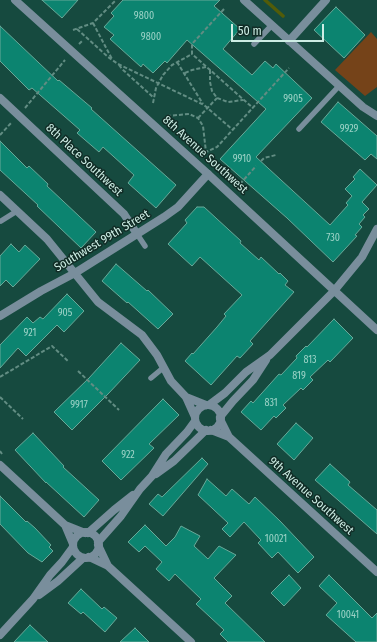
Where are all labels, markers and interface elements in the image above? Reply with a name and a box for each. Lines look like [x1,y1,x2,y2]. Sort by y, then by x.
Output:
house number: 9800 [134,10,154,22]
scale bar [233,16,326,42]
text: 50 m [238,24,262,38]
house number: 9800 [141,31,161,43]
house number: 9905 [283,93,303,105]
street label: 8th Avenue Southwest [159,113,251,197]
street label: 8th Place Southwest [43,121,125,199]
house number: 9929 [340,123,358,135]
house number: 9910 [233,153,251,165]
street label: Southwest 99th Street [52,207,152,275]
house number: 730 [326,232,340,244]
house number: 905 [58,307,72,319]
house number: 921 [24,327,36,339]
house number: 813 [303,354,317,366]
house number: 819 [292,370,306,382]
house number: 831 [264,397,278,409]
house number: 9917 [70,399,88,411]
house number: 922 [121,449,135,461]
street label: 9th Avenue Southwest [266,454,356,538]
house number: 10021 [265,533,287,545]
house number: 10041 [337,609,359,621]

